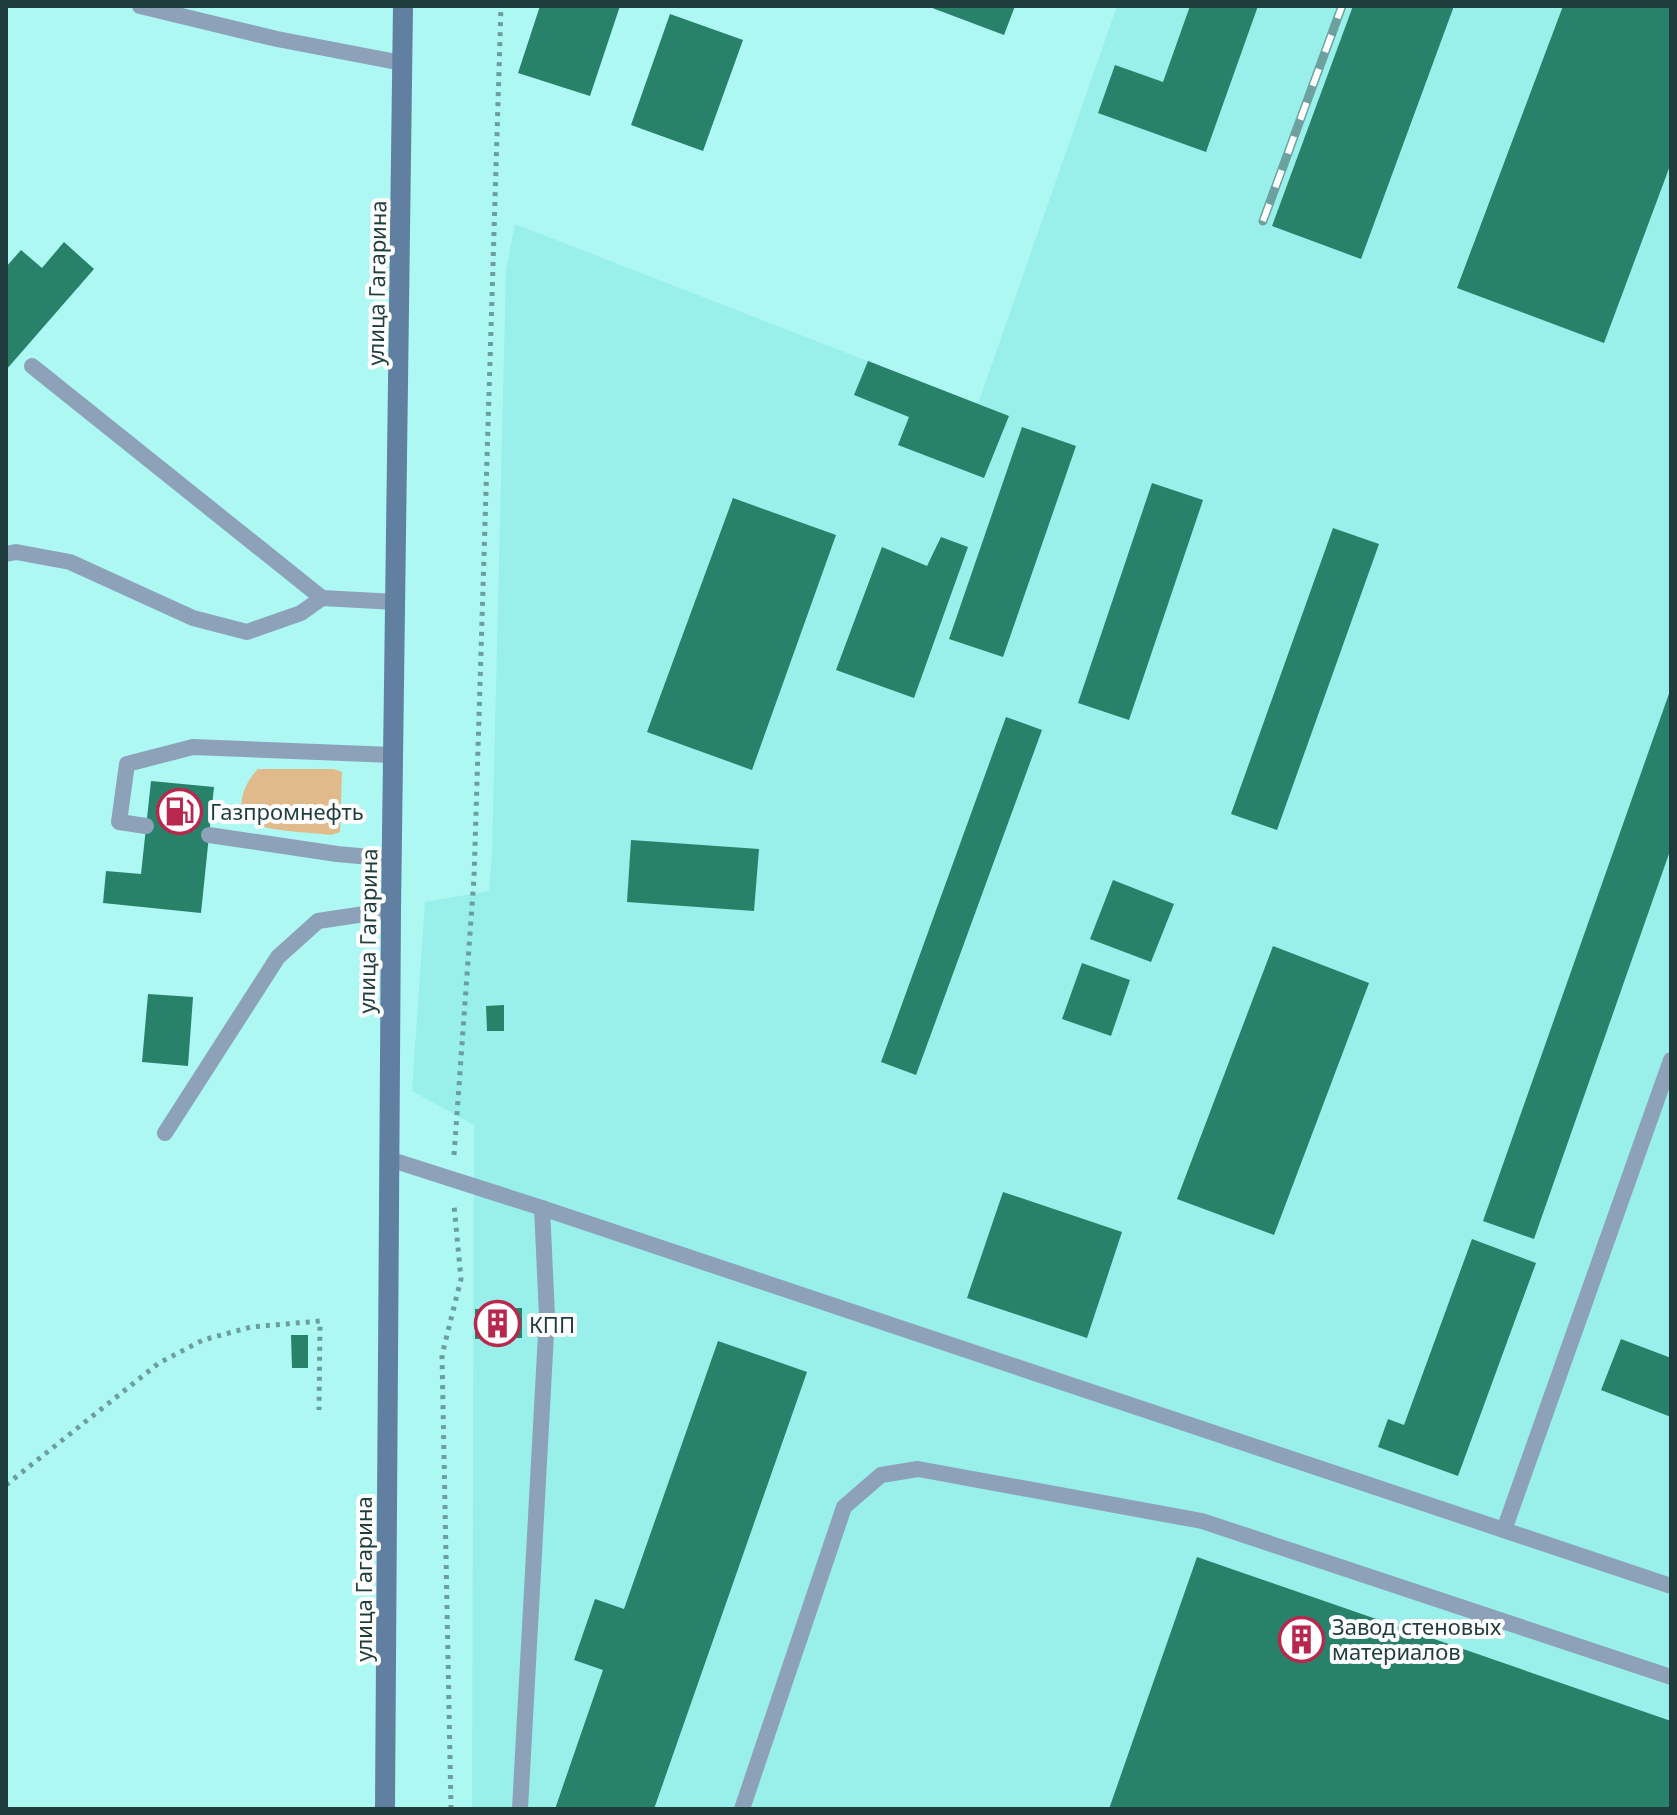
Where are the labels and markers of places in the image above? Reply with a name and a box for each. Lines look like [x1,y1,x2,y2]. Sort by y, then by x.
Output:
fuel station icon: Газпромнефть [155,787,203,835]
place label: Газпромнефть [210,796,364,826]
building icon: КПП [474,1300,522,1348]
place label: КПП [529,1309,575,1339]
place label: Завод стеновых материалов [1332,1611,1502,1666]
building icon: Завод стеновых материалов [1277,1615,1325,1663]

